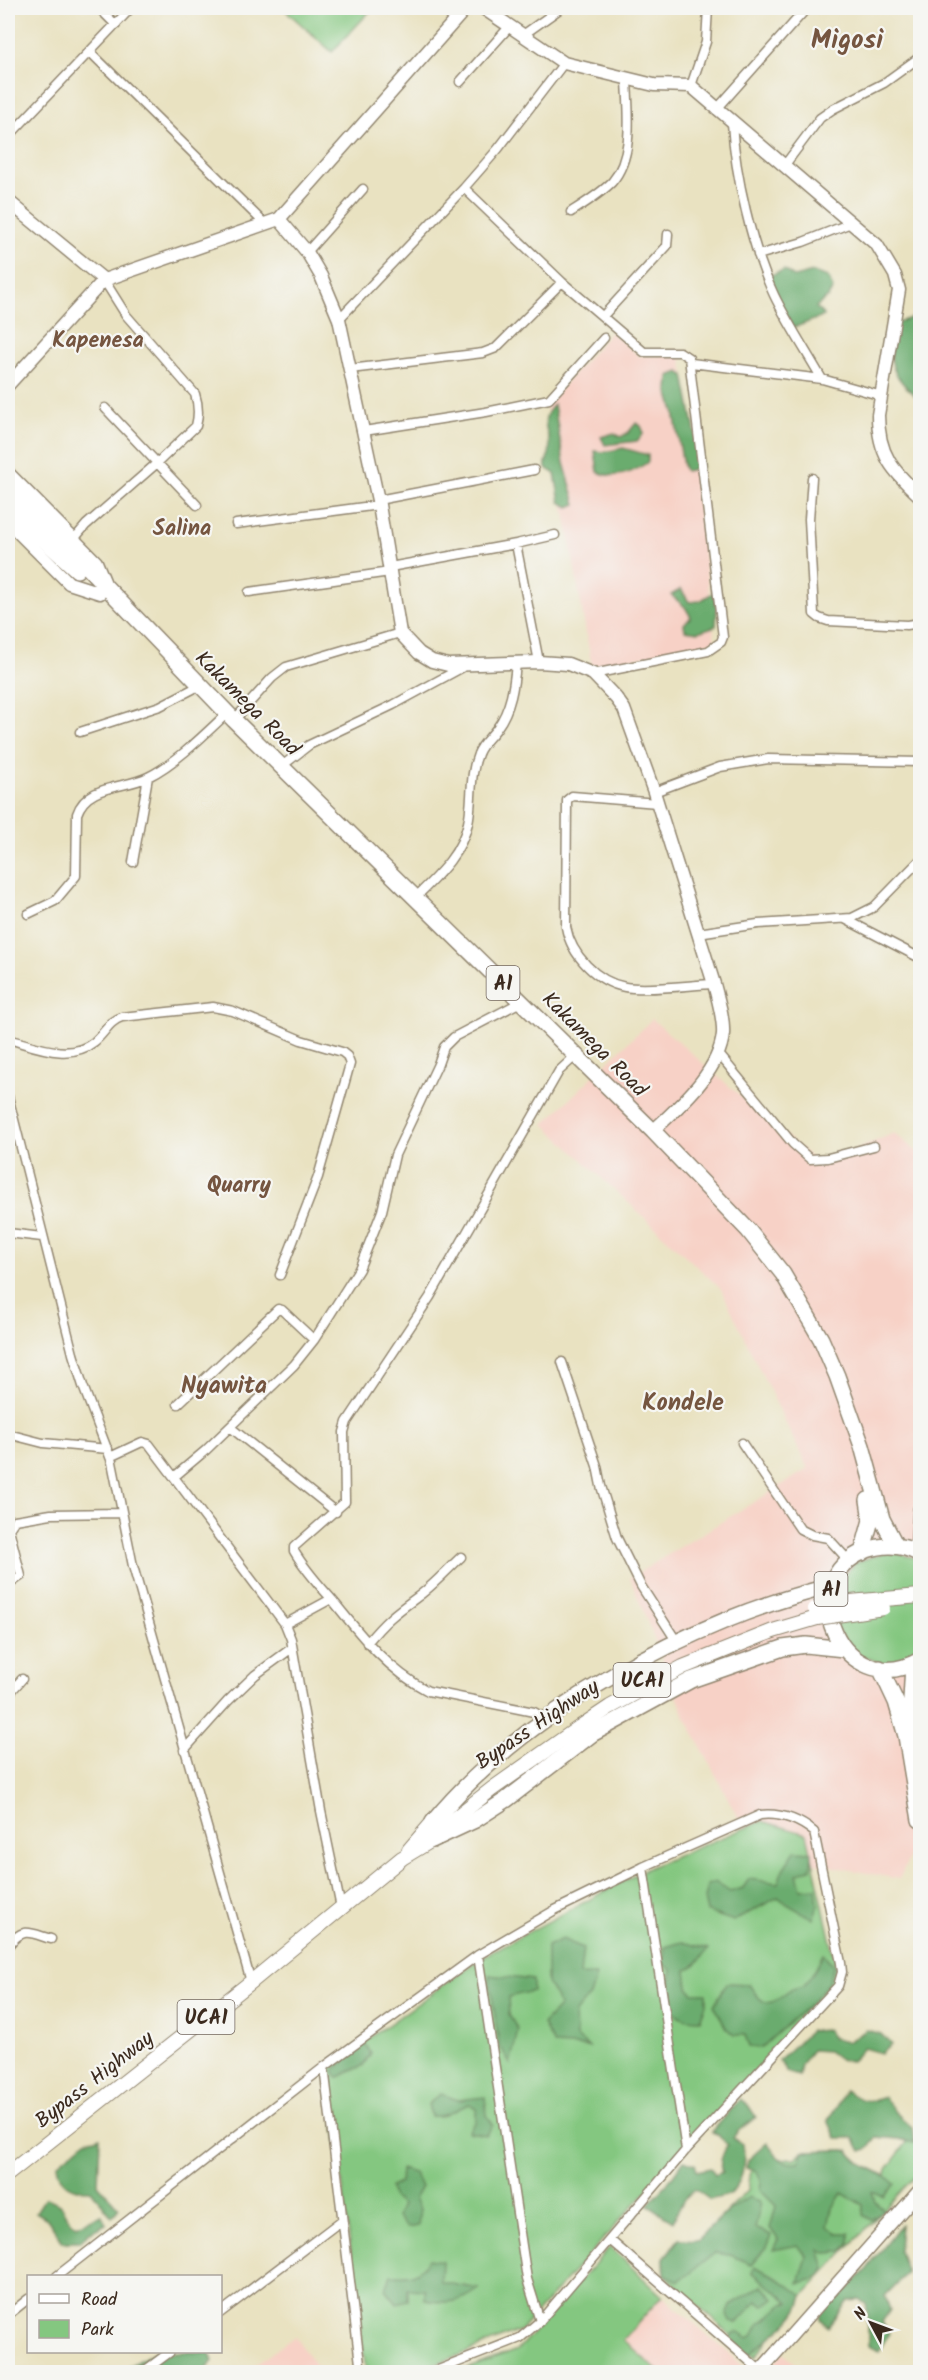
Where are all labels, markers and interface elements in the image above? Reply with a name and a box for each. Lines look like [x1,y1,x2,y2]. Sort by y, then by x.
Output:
district label: Migosi [811,19,884,62]
district label: Kapenesa [52,324,144,359]
district label: Salina [153,512,211,547]
street label: Kakamega Road [186,643,308,765]
road number: A1 [486,966,520,1000]
street label: Kakamega Road [533,984,655,1106]
district label: Quarry [207,1169,271,1204]
district label: Nyawita [181,1367,267,1406]
district label: Kondele [642,1384,724,1423]
road number: A1 [814,1572,848,1606]
road number: UCA1 [614,1663,670,1697]
street label: Bypass Highway [469,1671,607,1779]
road number: UCA1 [178,2000,234,2034]
street label: Bypass Highway [28,2023,162,2137]
legend [27,2275,222,2353]
text: Road [81,2286,118,2315]
north arrow [841,2293,901,2353]
text: N [848,2302,874,2326]
text: Park [81,2316,114,2345]

